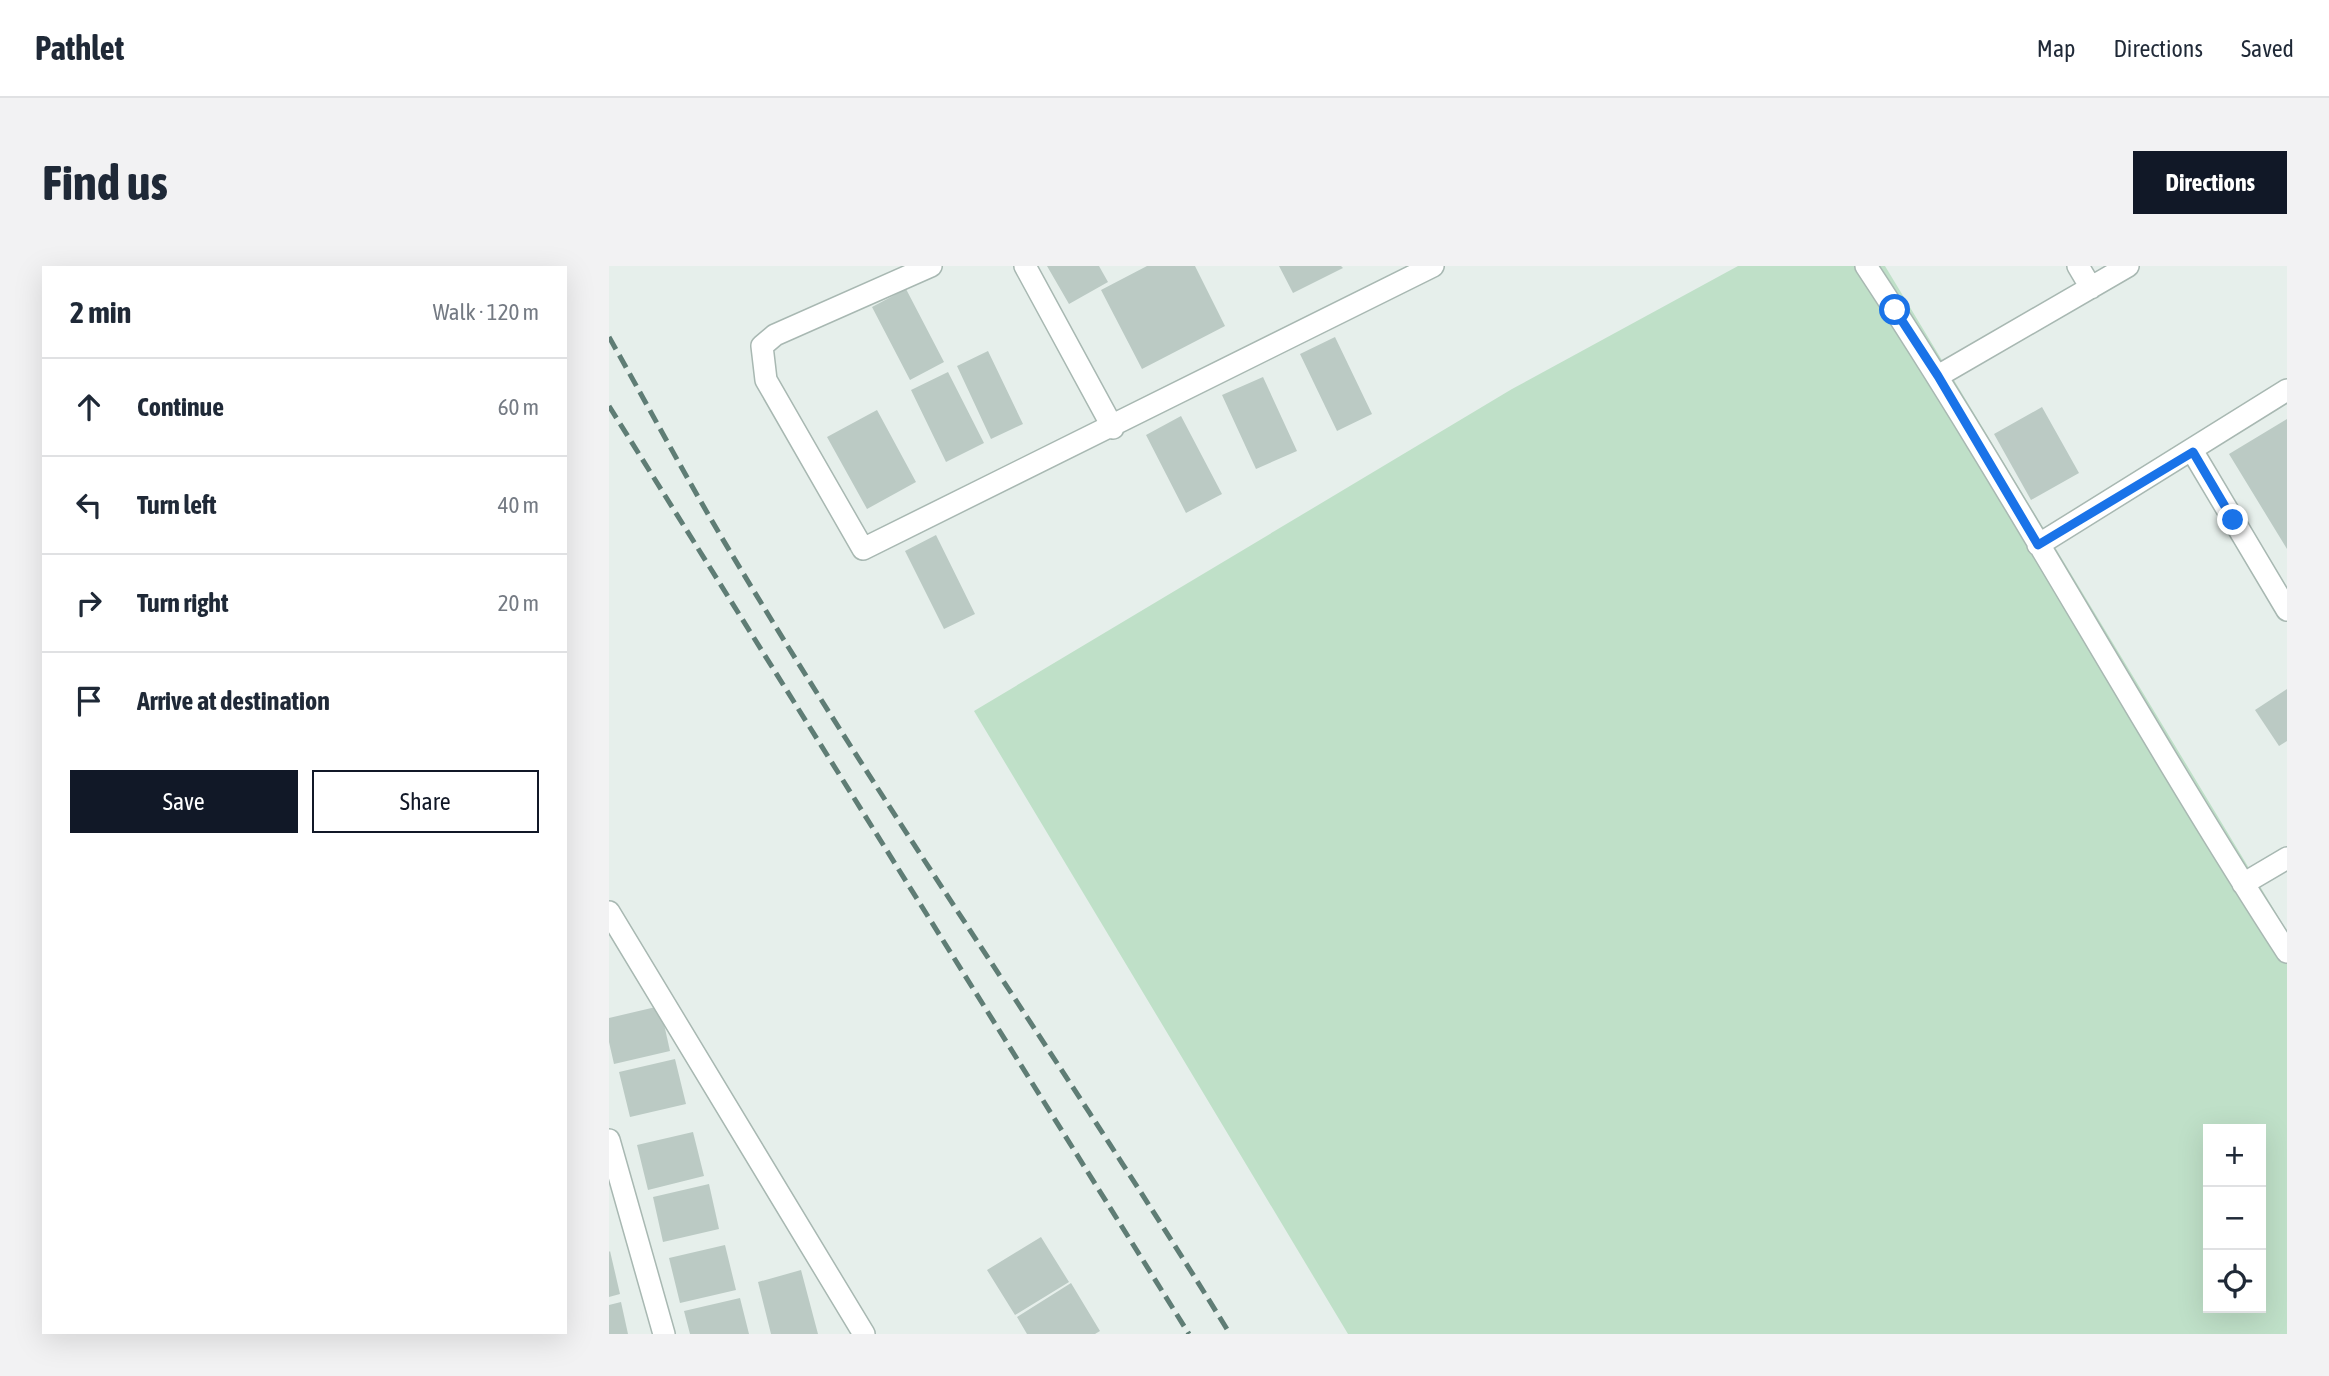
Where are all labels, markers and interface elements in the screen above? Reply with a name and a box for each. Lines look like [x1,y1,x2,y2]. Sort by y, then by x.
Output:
text: Pathlet [35,29,124,67]
text: Map [2037,35,2075,62]
text: Directions [2113,35,2203,62]
text: Saved [2241,35,2294,62]
button: Directions [2133,151,2287,214]
text: Find us [42,154,168,210]
route start [1879,294,1910,325]
text: 2 min [70,295,131,329]
text: Walk · 120 m [433,299,539,325]
icon: ahead [70,388,108,426]
text: Continue [137,392,224,422]
text: 60 m [498,394,539,420]
icon: left [70,486,108,524]
text: Turn left [137,490,217,520]
text: 40 m [498,492,539,518]
route end [2217,504,2248,535]
icon: right [70,584,108,622]
text: Turn right [137,588,228,618]
text: 20 m [498,590,539,616]
icon: arrive [70,682,108,720]
text: Arrive at destination [137,686,330,716]
button: Save [70,770,298,833]
button: Share [312,770,539,833]
map controls [2203,1124,2266,1313]
button: + [2203,1124,2266,1187]
button: − [2203,1187,2266,1250]
button: locate [2203,1250,2266,1313]

